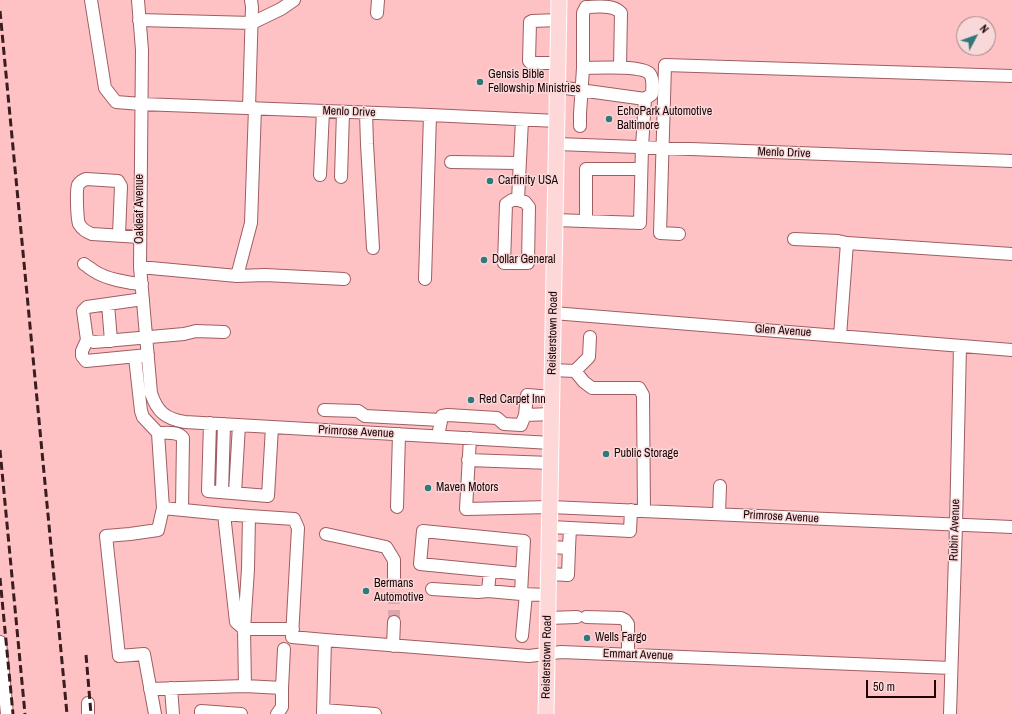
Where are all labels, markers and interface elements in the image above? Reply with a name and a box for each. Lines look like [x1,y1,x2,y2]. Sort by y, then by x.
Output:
north arrow [956,16,996,56]
text: N [977,22,992,36]
place label: Gensis Bible Fellowship Ministries [488,68,580,96]
marker: Gensis Bible Fellowship Ministries [475,77,485,87]
street label: Menlo Drive [322,104,376,120]
place label: EchoPark Automotive Baltimore [617,105,712,133]
marker: EchoPark Automotive Baltimore [604,114,614,124]
street label: Menlo Drive [757,145,811,161]
street label: Oakleaf Avenue [133,174,147,244]
place label: Carfinity USA [498,174,558,188]
marker: Carfinity USA [485,176,495,186]
place label: Dollar General [492,253,555,267]
marker: Dollar General [479,255,489,265]
street label: Reisterstown Road [545,291,561,375]
street label: Glen Avenue [754,322,812,340]
place label: Red Carpet Inn [479,393,546,407]
marker: Red Carpet Inn [466,395,476,405]
street label: Primrose Avenue [318,423,394,441]
place label: Public Storage [614,447,679,461]
marker: Public Storage [601,449,611,459]
place label: Maven Motors [436,481,498,495]
marker: Maven Motors [423,483,433,493]
street label: Rubin Avenue [947,499,963,561]
street label: Primrose Avenue [743,508,819,526]
place label: Bermans Automotive [374,577,424,605]
marker: Bermans Automotive [361,586,371,596]
street label: Reisterstown Road [539,615,555,699]
place label: Wells Fargo [595,631,647,645]
marker: Wells Fargo [582,633,592,643]
street label: Emmart Avenue [603,647,673,663]
scale bar [868,672,938,698]
text: 50 m [873,679,895,695]

